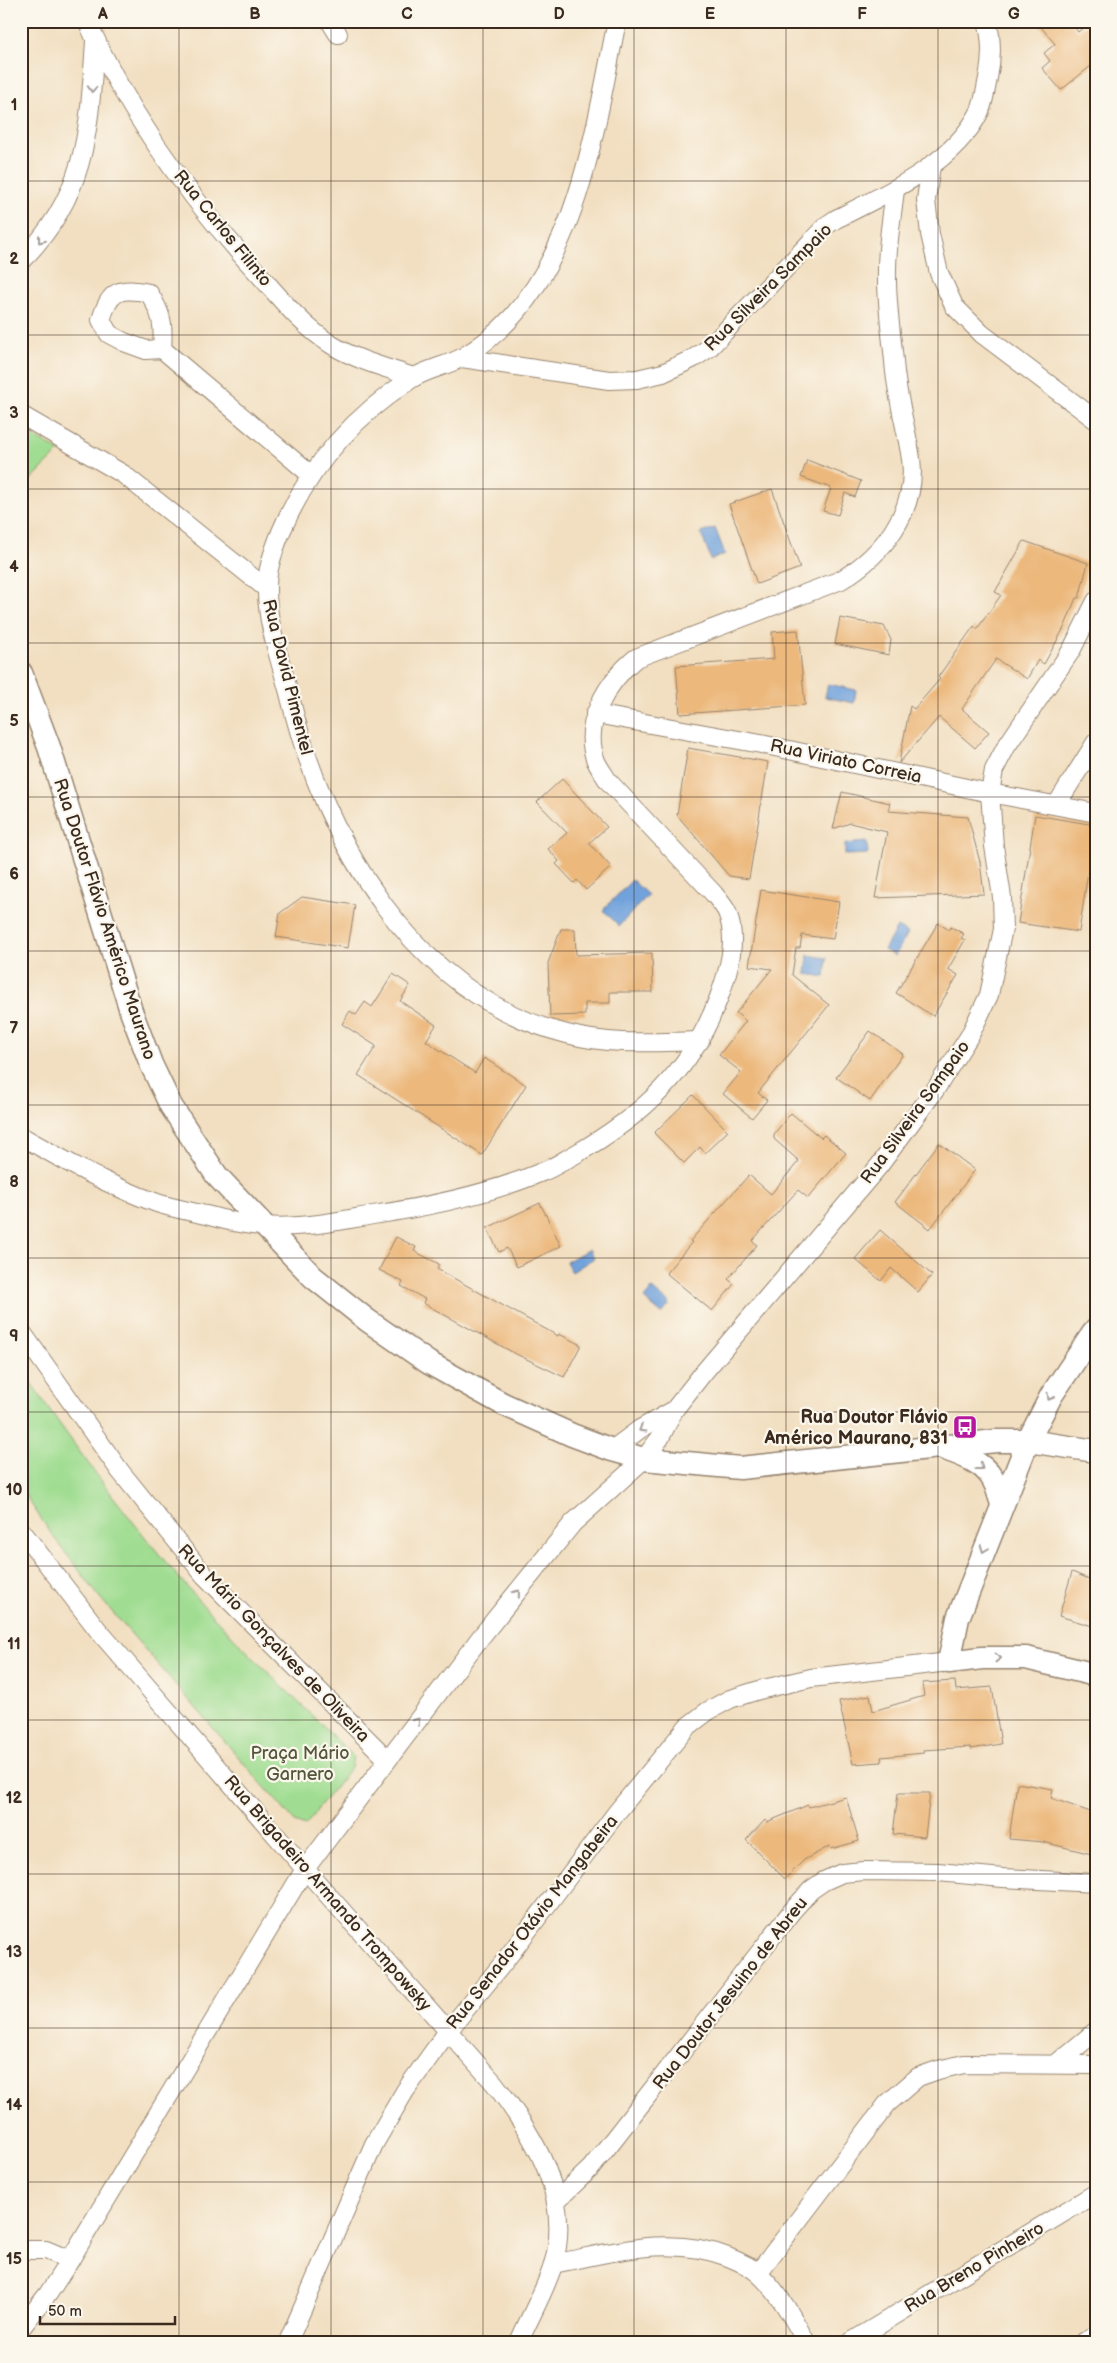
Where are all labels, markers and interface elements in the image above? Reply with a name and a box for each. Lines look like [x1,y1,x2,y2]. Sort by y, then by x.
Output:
text: A [97,5,108,24]
text: B [249,5,261,24]
text: C [401,5,413,24]
text: D [553,5,565,24]
text: E [705,5,715,24]
text: F [857,5,867,24]
text: G [1008,5,1020,24]
one-way arrow [87,86,98,94]
text: 1 [11,96,17,115]
street label: Rua Carlos Filinto [169,166,276,291]
street label: Rua Silveira Sampaio [700,219,837,356]
one-way arrow [38,234,46,243]
text: 2 [9,250,19,269]
text: 3 [9,404,19,423]
text: 4 [9,558,19,577]
street label: Rua David Pimentel [258,597,317,757]
text: 5 [9,712,19,731]
street label: Rua Viriato Correia [768,735,924,788]
street label: Rua Doutor Flávio Américo Maurano [49,776,160,1063]
text: 6 [9,865,19,884]
text: 7 [10,1019,19,1038]
street label: Rua Silveira Sampaio [856,1037,974,1188]
text: 8 [9,1173,19,1192]
text: 9 [9,1327,19,1346]
one-way arrow [1047,1392,1057,1401]
place label: Rua Doutor Flávio Américo Maurano, 831 [763,1407,948,1449]
bus stop icon: Rua Doutor Flávio Américo Maurano, 831 [952,1414,978,1440]
one-way arrow [638,1422,647,1432]
one-way arrow [974,1461,983,1469]
text: 10 [6,1481,22,1500]
street label: Rua Mário Gonçalves de Oliveira [173,1540,374,1747]
one-way arrow [980,1544,990,1553]
one-way arrow [511,1589,520,1598]
text: 11 [7,1635,21,1654]
one-way arrow [994,1653,1002,1663]
one-way arrow [411,1717,420,1726]
park label: Praça Mário Garnero [251,1743,349,1785]
street label: Rua Brigadeiro Armando Trompowsky [219,1771,436,2016]
text: 12 [6,1789,23,1808]
street label: Rua Senador Otávio Mangabeira [442,1811,623,2034]
street label: Rua Doutor Jesuino de Abreu [649,1893,812,2094]
text: 13 [6,1943,22,1962]
text: 14 [6,2096,23,2115]
street label: Rua Breno Pinheiro [901,2217,1048,2317]
text: 15 [6,2250,22,2269]
scale bar [40,2293,175,2325]
text: 50 m [48,2302,82,2321]

